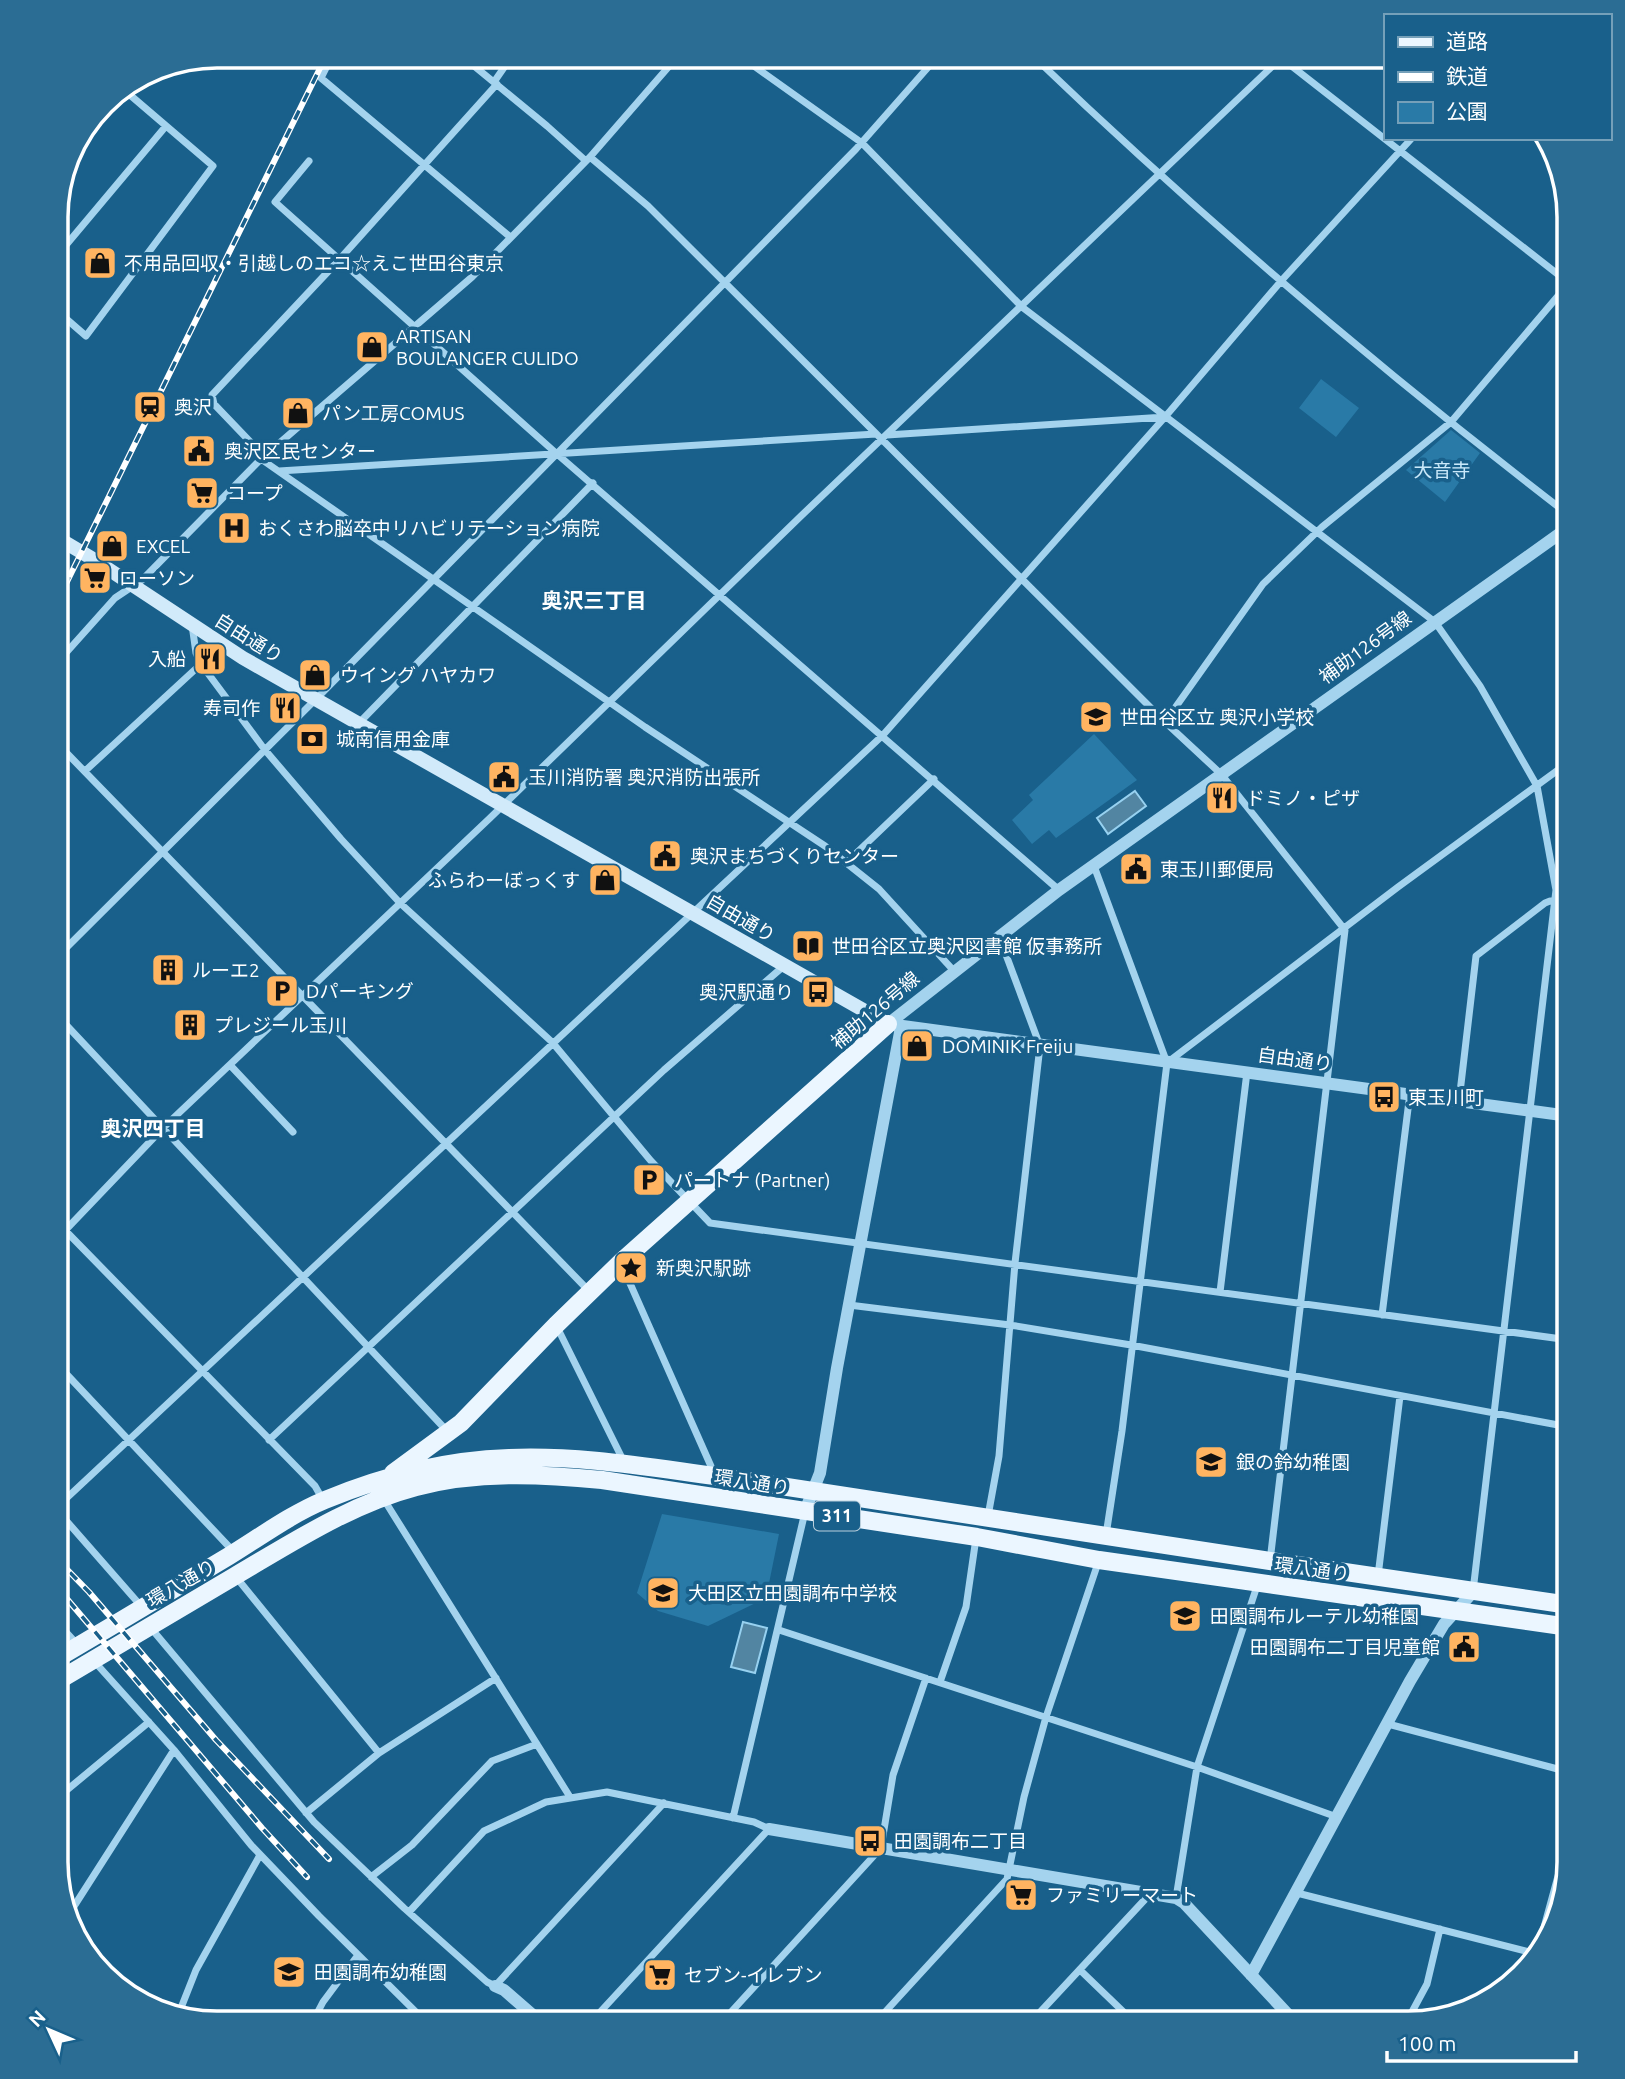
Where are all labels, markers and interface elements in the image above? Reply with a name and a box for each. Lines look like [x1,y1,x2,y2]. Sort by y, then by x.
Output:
legend [1384,14,1611,140]
text: 道路 [1446,29,1488,53]
text: 鉄道 [1446,64,1488,88]
text: 公園 [1446,99,1488,123]
shop icon: 不用品回収・引越しのエコ☆えこ世田谷東京 [81,244,119,282]
place label: 不用品回収・引越しのエコ☆えこ世田谷東京 [124,252,504,274]
place label: ARTISAN BOULANGER CULIDO [396,325,579,369]
shop icon: ARTISAN BOULANGER CULIDO [353,328,391,366]
station icon: 奥沢 [131,388,169,426]
shop icon: パン工房COMUS [279,394,317,432]
place label: 奥沢 [174,396,212,418]
place label: パン工房COMUS [322,402,465,424]
public building icon: 奥沢区民センター [180,432,218,470]
place label: 奥沢区民センター [224,440,376,462]
park label: 大音寺 [1413,459,1471,481]
supermarket icon: コープ [183,474,221,512]
place label: コープ [227,482,283,504]
hospital icon: おくさわ脳卒中リハビリテーション病院 [215,509,253,547]
place label: おくさわ脳卒中リハビリテーション病院 [258,517,600,539]
shop icon: EXCEL [93,527,131,565]
place label: EXCEL [136,535,190,557]
supermarket icon: ローソン [76,559,114,597]
place label: ローソン [119,567,195,589]
district label: 奥沢三丁目 [542,588,647,612]
street label: 補助126号線 [1315,606,1415,688]
street label: 自由通り [211,609,287,667]
restaurant icon: 入船 [191,640,229,678]
place label: 入船 [148,648,186,670]
shop icon: ウイング ハヤカワ [296,656,334,694]
place label: ウイング ハヤカワ [340,664,496,686]
restaurant icon: 寿司作 [266,689,304,727]
place label: 寿司作 [203,697,260,719]
school or university icon: 世田谷区立 奥沢小学校 [1077,698,1115,736]
place label: 世田谷区立 奥沢小学校 [1120,706,1314,728]
bank icon: 城南信用金庫 [293,720,331,758]
place label: 城南信用金庫 [336,728,450,750]
public building icon: 玉川消防署 奥沢消防出張所 [485,758,523,796]
place label: 玉川消防署 奥沢消防出張所 [528,766,760,788]
restaurant icon: ドミノ・ピザ [1203,779,1241,817]
place label: ドミノ・ピザ [1246,787,1360,809]
public building icon: 奥沢まちづくりセンター [646,837,684,875]
place label: 奥沢まちづくりセンター [690,845,899,867]
public building icon: 東玉川郵便局 [1117,850,1155,888]
place label: 東玉川郵便局 [1160,858,1274,880]
shop icon: ふらわーぼっくす [586,861,624,899]
place label: ふらわーぼっくす [428,869,580,891]
street label: 自由通り [703,889,779,947]
library icon: 世田谷区立奥沢図書館 仮事務所 [789,927,827,965]
place label: 世田谷区立奥沢図書館 仮事務所 [832,935,1102,957]
building icon: ルーエ2 [149,951,187,989]
place label: ルーエ2 [192,959,260,981]
street label: 補助126号線 [827,967,923,1053]
parking icon: Dパーキング [263,972,301,1010]
bus stop icon: 奥沢駅通り [799,973,837,1011]
place label: Dパーキング [306,980,414,1002]
place label: 奥沢駅通り [699,981,794,1003]
building icon: プレジール玉川 [171,1006,209,1044]
place label: プレジール玉川 [214,1014,347,1036]
shop icon: DOMINIK Freiju [898,1027,936,1065]
place label: DOMINIK Freiju [942,1035,1073,1057]
street label: 自由通り [1256,1043,1334,1075]
bus stop icon: 東玉川町 [1365,1078,1403,1116]
place label: 東玉川町 [1408,1086,1484,1108]
district label: 奥沢四丁目 [101,1116,206,1140]
parking icon: パートナ (Partner) [630,1161,668,1199]
place label: パートナ (Partner) [674,1169,831,1191]
place icon: 新奥沢駅跡 [612,1249,650,1287]
place label: 新奥沢駅跡 [656,1257,751,1279]
school or university icon: 銀の鈴幼稚園 [1192,1443,1230,1481]
place label: 銀の鈴幼稚園 [1236,1451,1350,1473]
street label: 環八通り [713,1465,791,1499]
road number: 311 [814,1502,860,1531]
street label: 環八通り [1273,1553,1351,1585]
street label: 環八通り [143,1554,219,1612]
school or university icon: 大田区立田園調布中学校 [644,1574,682,1612]
place label: 大田区立田園調布中学校 [688,1582,897,1604]
school or university icon: 田園調布ルーテル幼稚園 [1166,1597,1204,1635]
place label: 田園調布ルーテル幼稚園 [1210,1605,1419,1627]
public building icon: 田園調布二丁目児童館 [1445,1628,1483,1666]
place label: 田園調布二丁目児童館 [1250,1636,1440,1658]
bus stop icon: 田園調布二丁目 [851,1822,889,1860]
place label: 田園調布二丁目 [894,1830,1027,1852]
supermarket icon: ファミリーマート [1002,1876,1040,1914]
place label: ファミリーマート [1046,1884,1198,1906]
school or university icon: 田園調布幼稚園 [270,1953,308,1991]
supermarket icon: セブン-イレブン [641,1956,679,1994]
place label: 田園調布幼稚園 [314,1961,447,1983]
place label: セブン-イレブン [684,1964,823,1986]
north arrow [14,1995,84,2065]
text: N [24,2005,50,2031]
scale bar [1387,2020,1576,2064]
text: 100 m [1398,2031,1456,2055]

